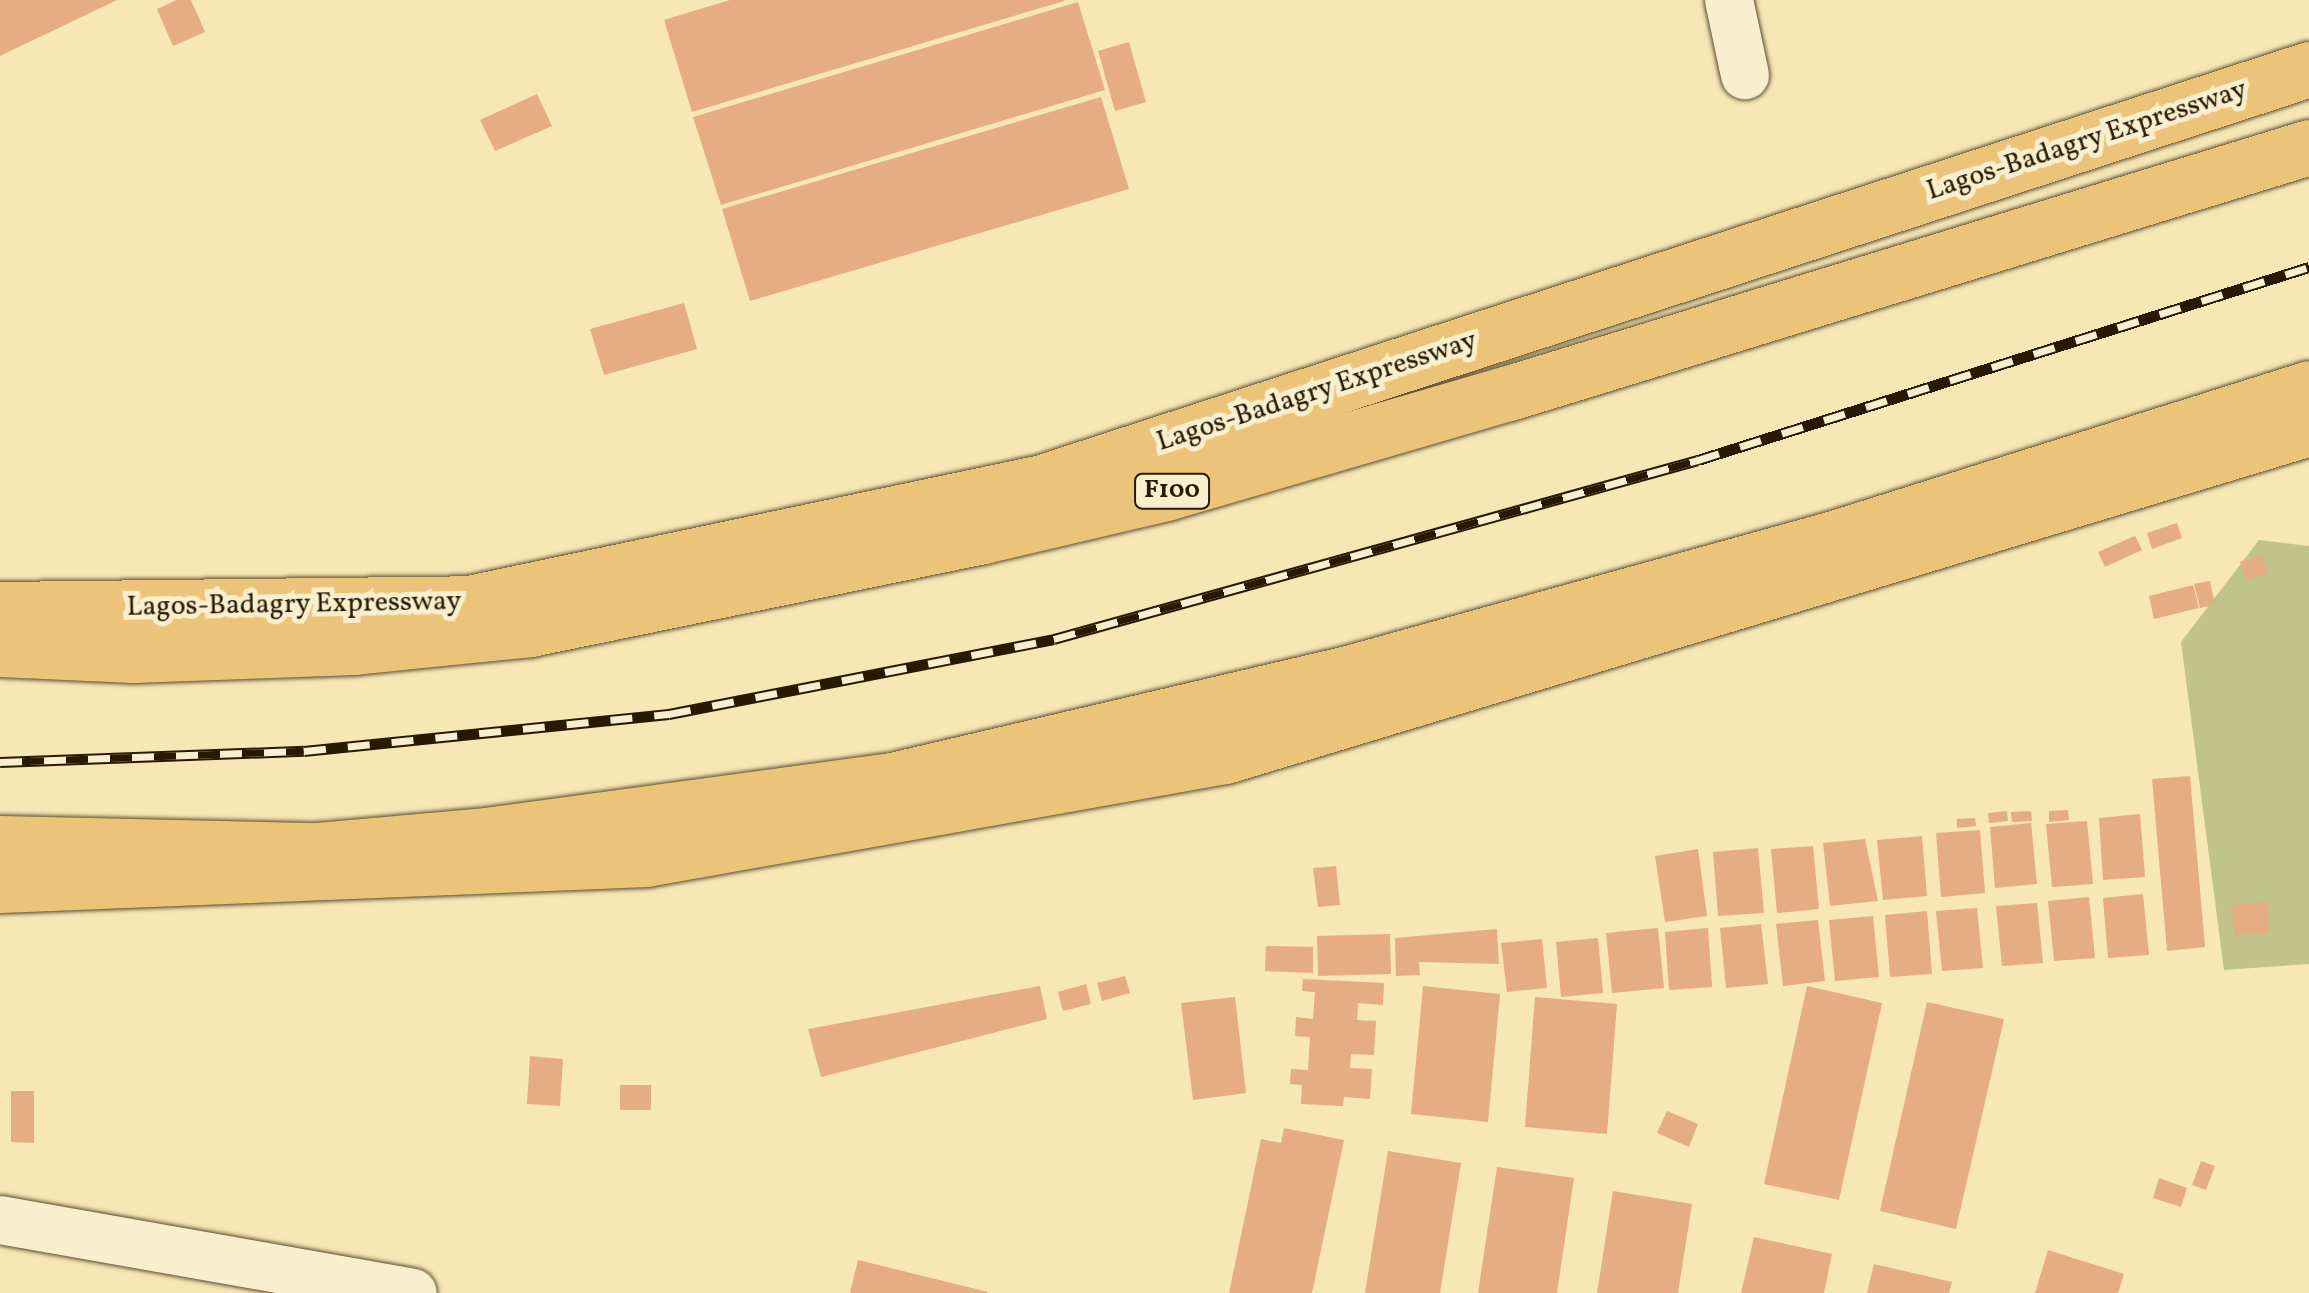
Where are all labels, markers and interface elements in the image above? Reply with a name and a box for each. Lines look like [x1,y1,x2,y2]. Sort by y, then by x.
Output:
street label: Lagos-Badagry Expressway [1922,73,2252,209]
street label: Lagos-Badagry Expressway [1152,324,1482,460]
road number: F100 [1132,471,1212,511]
street label: Lagos-Badagry Expressway [126,585,462,625]

